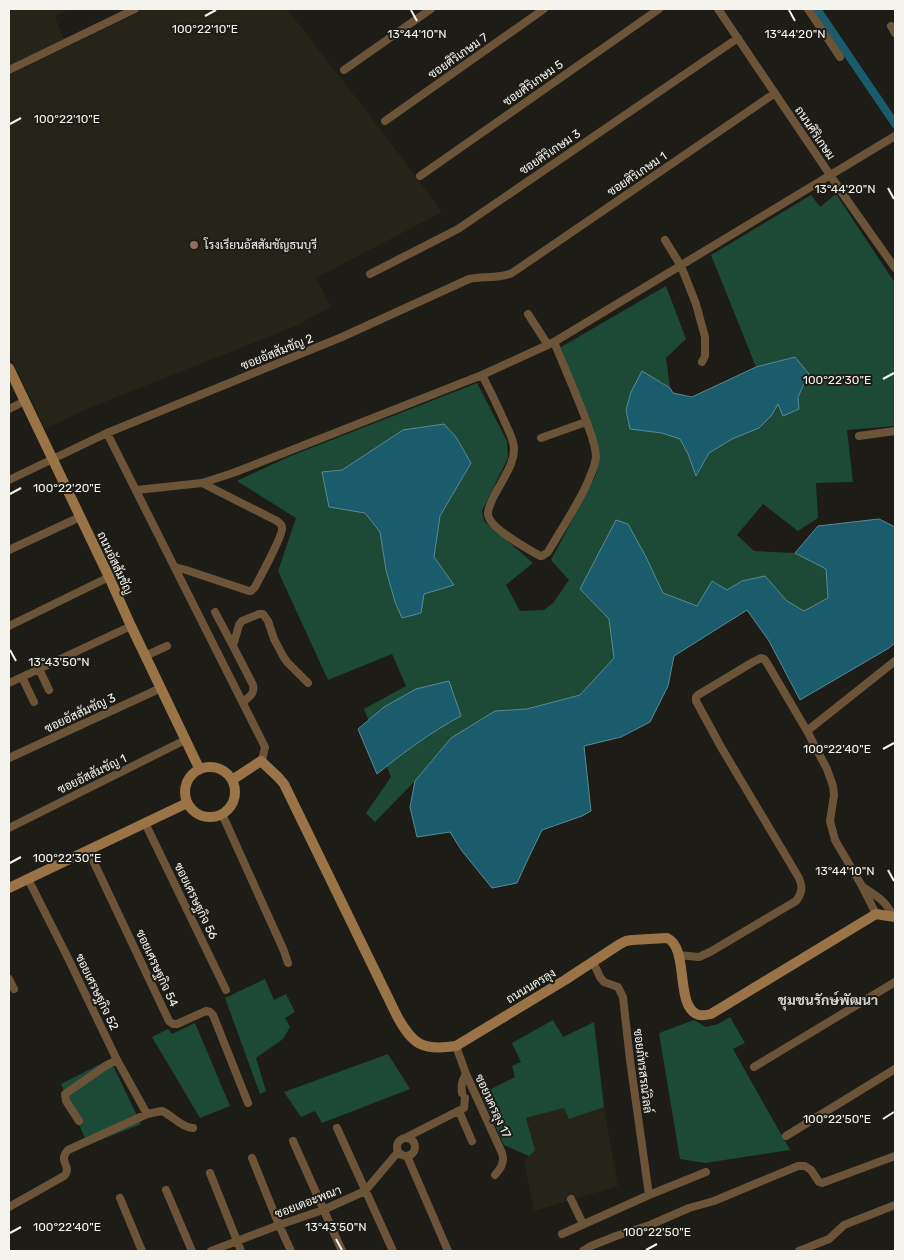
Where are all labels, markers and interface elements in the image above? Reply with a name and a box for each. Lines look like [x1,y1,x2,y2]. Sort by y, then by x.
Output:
text: 100°22'10"E [172,22,238,36]
text: 13°44'10"N [387,27,447,41]
text: 13°44'20"N [764,27,826,41]
street label: ซอยศิริเกษม 7 [425,30,491,82]
street label: ซอยศิริเกษม 5 [500,57,566,109]
street label: ถนนศิริเกษม [792,104,838,162]
text: 100°22'10"E [34,112,100,126]
street label: ซอยศิริเกษม 3 [517,126,583,178]
street label: ซอยศิริเกษม 1 [605,149,669,199]
text: 13°44'20"N [814,182,876,196]
place label: โรงเรียนอัสสัมชัญธนบุรี [203,237,317,254]
marker: โรงเรียนอัสสัมชัญธนบุรี [188,239,200,251]
street label: ซอยอัสสัมชัญ 2 [239,331,315,373]
text: 100°22'30"E [803,373,871,387]
text: 100°22'20"E [33,481,101,495]
street label: ถนนอัสสัมชัญ [94,529,136,597]
text: 13°43'50"N [28,655,90,669]
street label: ซอยอัสสัมชัญ 3 [42,690,118,736]
text: 100°22'40"E [803,742,871,756]
street label: ซอยอัสสัมชัญ 1 [55,751,129,797]
text: 100°22'30"E [33,851,101,865]
street label: ซอยเศรษฐกิจ 56 [170,860,221,942]
text: 13°44'10"N [815,864,875,878]
street label: ซอยเศรษฐกิจ 54 [132,927,181,1010]
street label: ซอยเศรษฐกิจ 52 [72,951,122,1033]
street label: ถนนนครลุง [504,966,559,1008]
district label: ชุมชนรักษ์พัฒนา [778,990,878,1011]
street label: ซอยภัทรสรณ์วิลล์ [631,1028,656,1114]
street label: ซอยนครลุง 17 [470,1072,514,1141]
text: 100°22'50"E [803,1112,871,1126]
street label: ซอยเดอะพณา [273,1183,343,1221]
text: 100°22'40"E [33,1220,101,1234]
text: 13°43'50"N [305,1220,367,1234]
text: 100°22'50"E [623,1225,691,1239]

